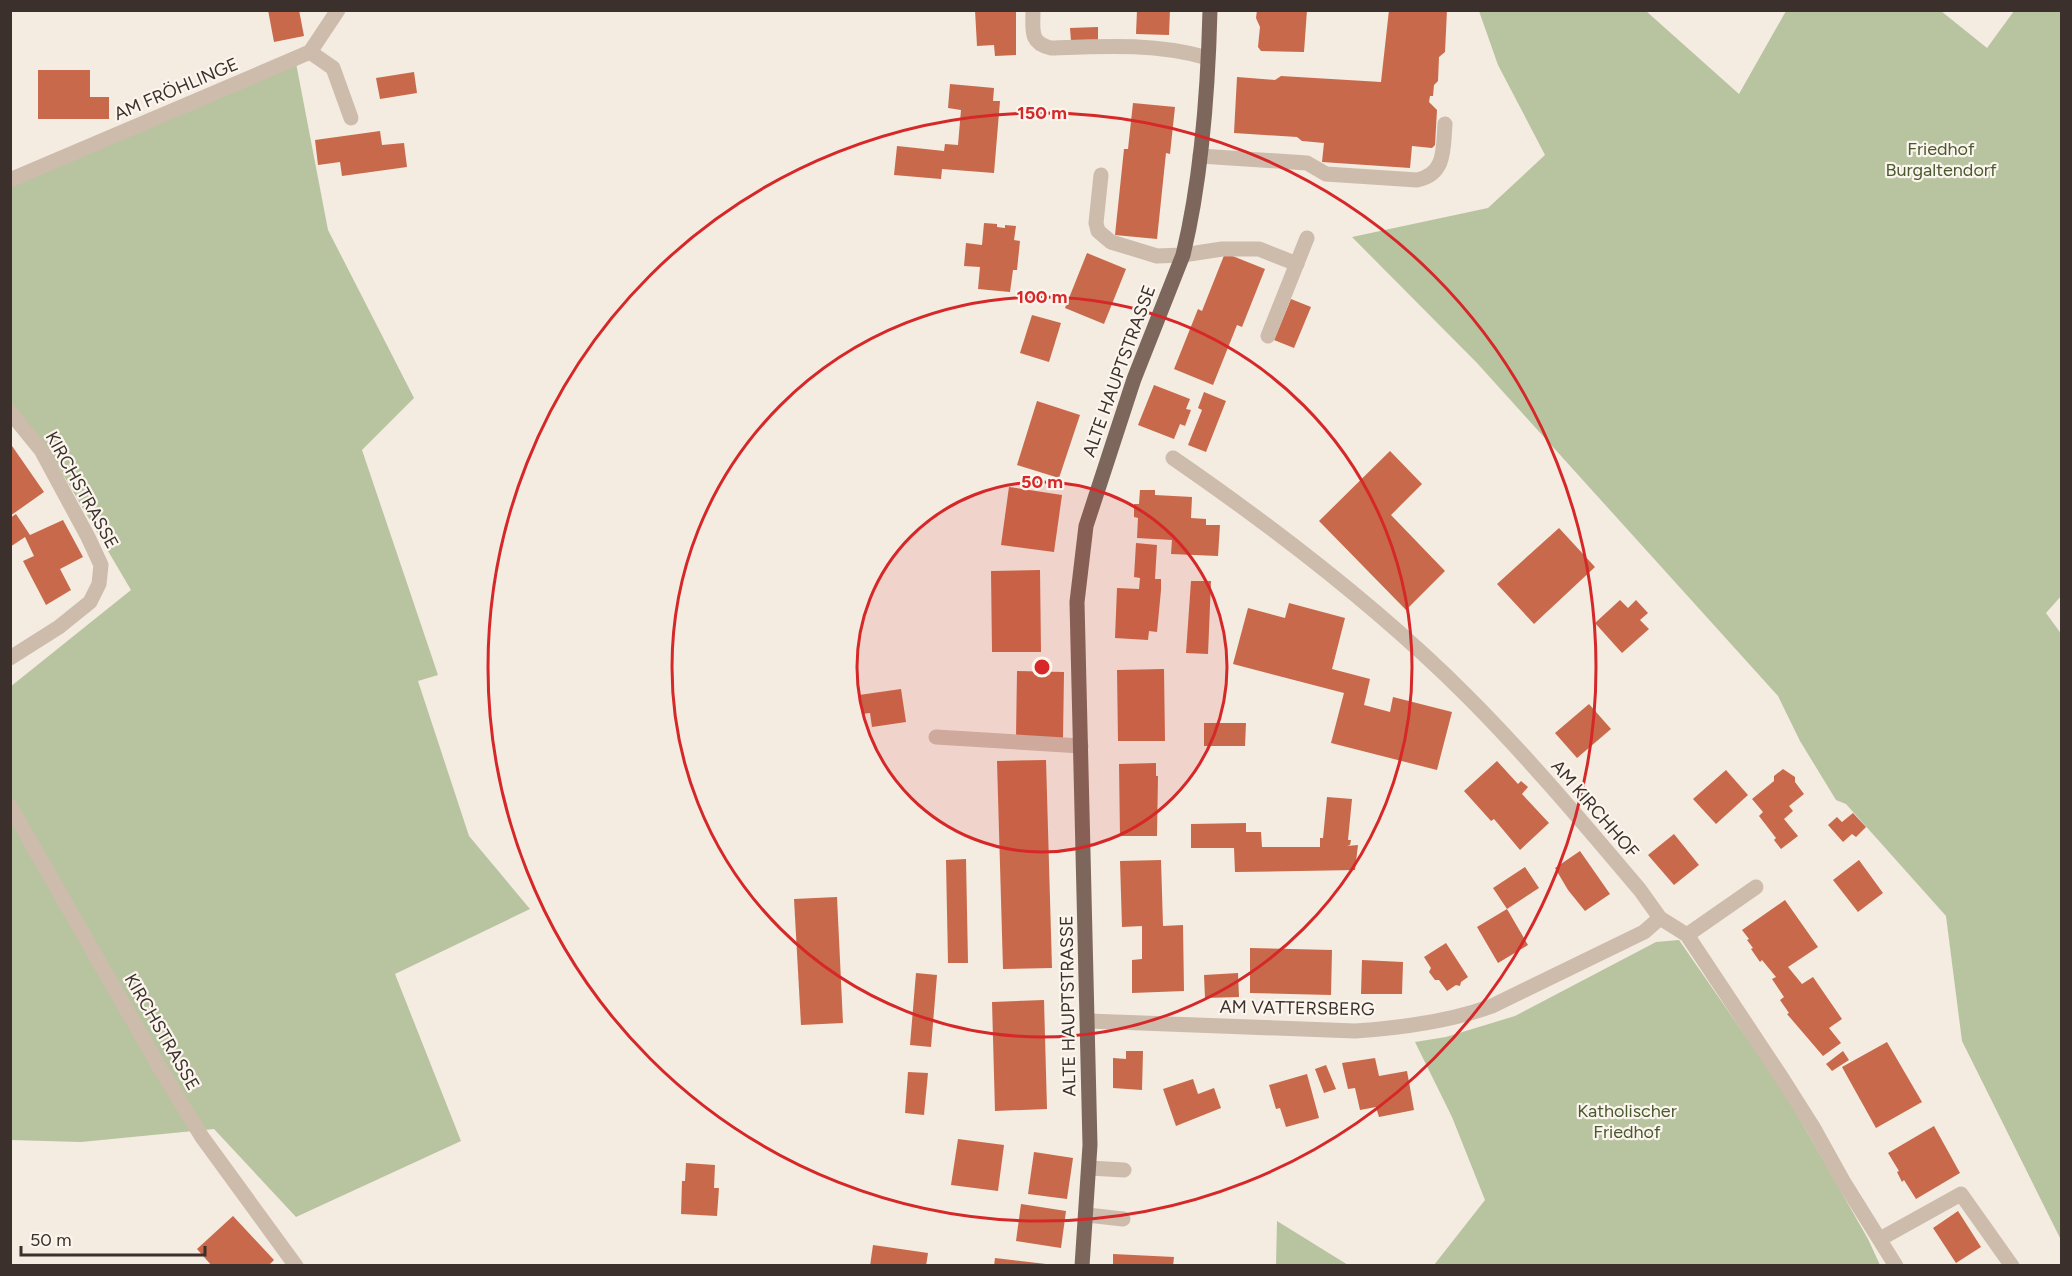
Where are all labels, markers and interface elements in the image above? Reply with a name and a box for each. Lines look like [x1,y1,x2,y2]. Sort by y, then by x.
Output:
street label: AM FRÖHLINGE [111,53,241,125]
text: 150 m [1017,102,1067,124]
park label: Friedhof Burgaltendorf [1885,138,1997,181]
street label: ALTE HAUPTSTRASSE [1078,282,1160,460]
text: 100 m [1017,286,1067,308]
street label: KIRCHSTRASSE [41,427,123,553]
text: 50 m [1021,471,1063,493]
centre of rings [1032,657,1052,677]
street label: AM KIRCHHOF [1546,755,1644,863]
street label: ALTE HAUPTSTRASSE [1055,915,1081,1097]
street label: KIRCHSTRASSE [120,970,204,1094]
street label: AM VATTERSBERG [1219,996,1375,1020]
park label: Katholischer Friedhof [1577,1100,1677,1143]
scale bar [21,1219,206,1257]
text: 50 m [30,1229,72,1251]

